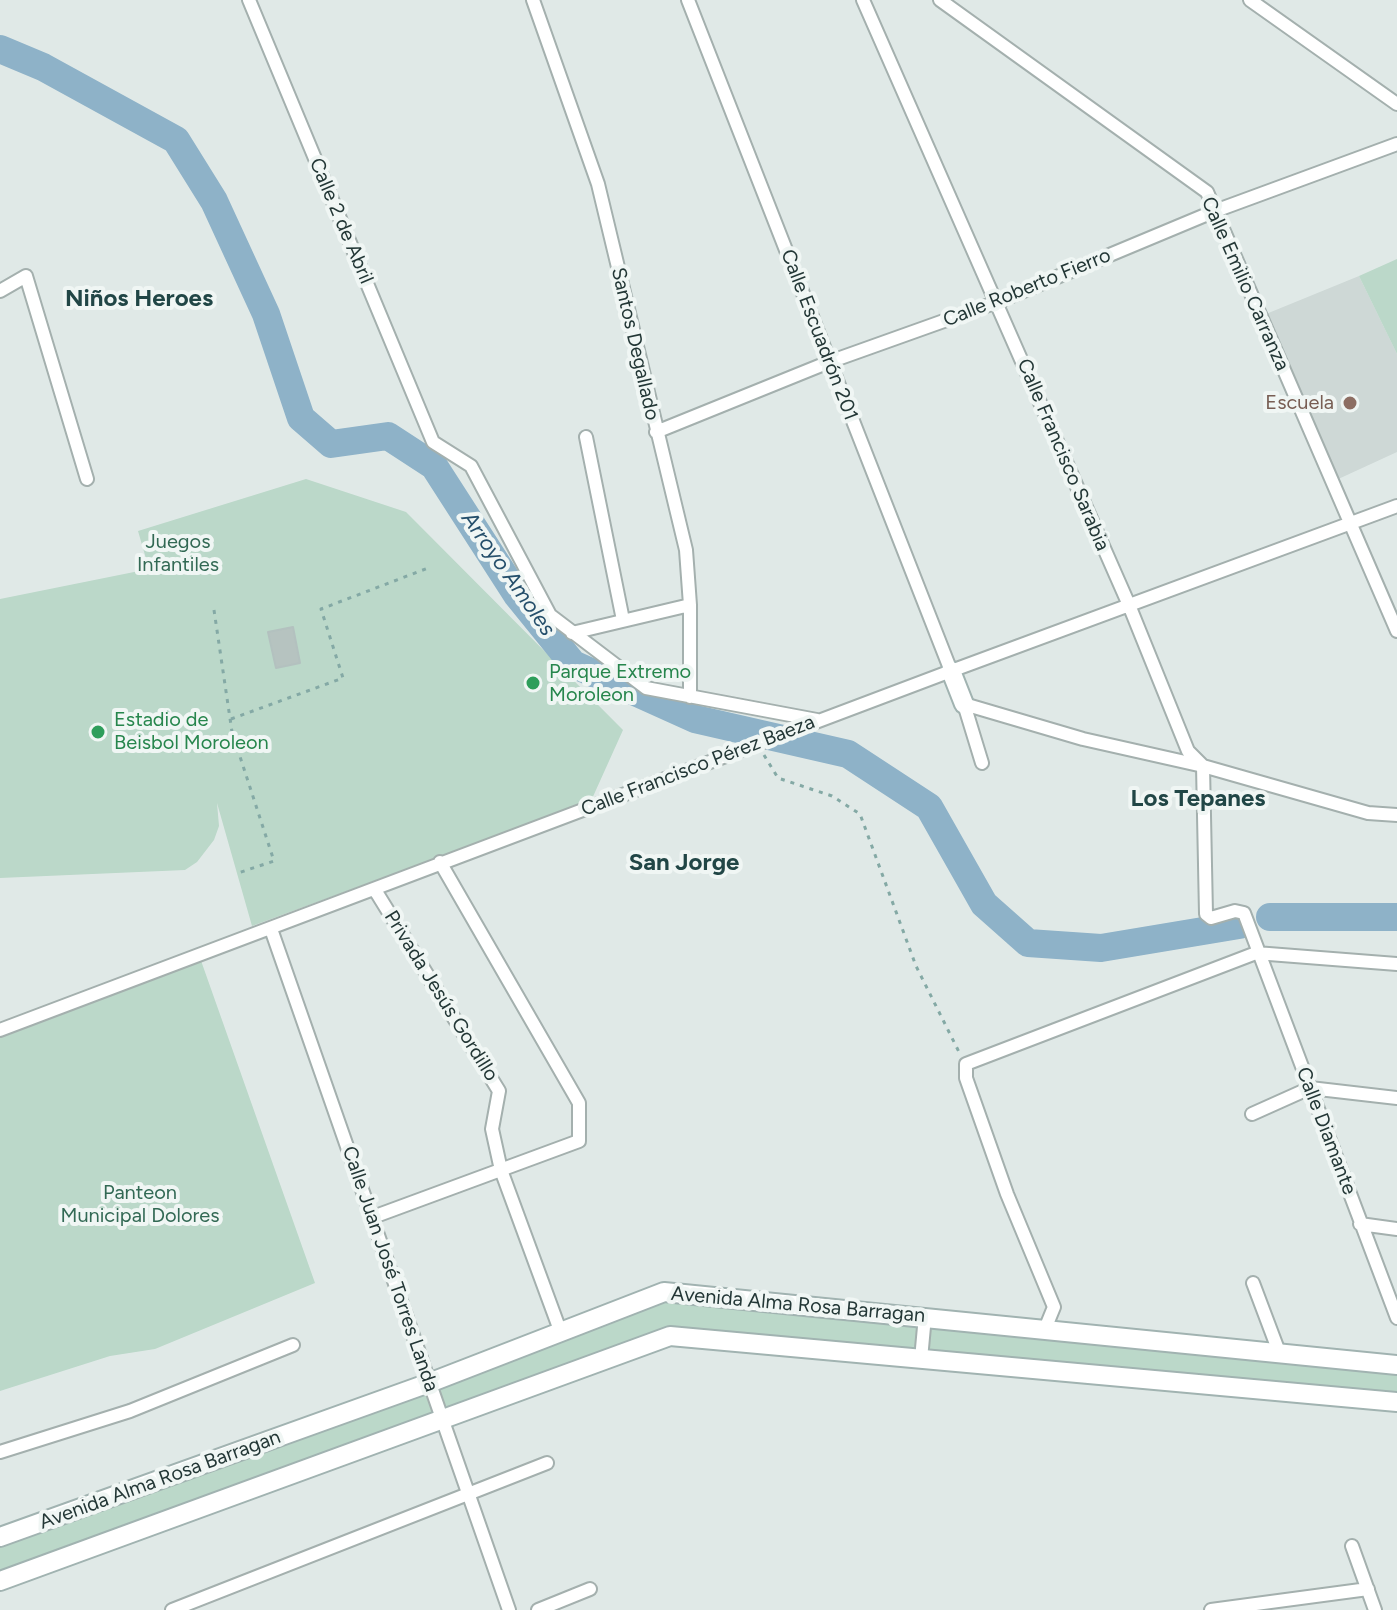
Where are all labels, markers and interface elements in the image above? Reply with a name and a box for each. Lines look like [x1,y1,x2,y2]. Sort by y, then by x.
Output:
street label: Calle 2 de Abril [304,155,378,287]
street label: Calle Emilio Carranza [1196,193,1294,375]
street label: Calle Roberto Fierro [940,243,1114,333]
street label: Calle Escuadrón 201 [775,246,863,424]
street label: Santos Degallado [606,265,664,423]
district label: Niños Heroes [65,285,213,313]
street label: Calle Francisco Sarabia [1012,355,1114,555]
place label: Escuela [1265,391,1334,415]
marker: Escuela [1341,394,1359,412]
water label: Arroyo Amoles [455,507,561,641]
park label: Juegos Infantiles [137,530,219,577]
place label: Parque Extremo Moroleon [549,660,691,707]
marker: Parque Extremo Moroleon [524,674,542,692]
place label: Estadio de Beisbol Moroleon [114,708,269,755]
street label: Calle Francisco Pérez Baeza [578,710,818,822]
marker: Estadio de Beisbol Moroleon [89,723,107,741]
district label: Los Tepanes [1131,785,1265,813]
district label: San Jorge [629,849,739,877]
street label: Privada Jesús Gordillo [379,906,503,1086]
street label: Calle Diamante [1291,1064,1361,1198]
street label: Calle Juan José Torres Landa [337,1143,443,1395]
park label: Panteon Municipal Dolores [60,1181,220,1228]
street label: Avenida Alma Rosa Barragan [670,1282,926,1328]
street label: Avenida Alma Rosa Barragan [36,1425,284,1535]

